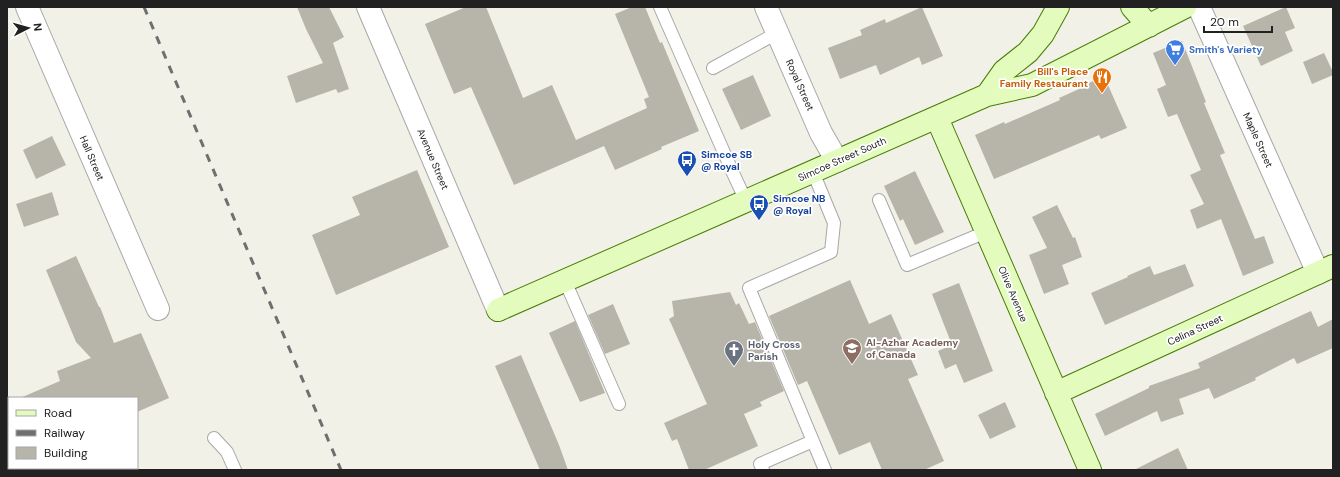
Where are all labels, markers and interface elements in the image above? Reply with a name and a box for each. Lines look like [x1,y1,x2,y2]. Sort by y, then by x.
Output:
north arrow [8,8,48,48]
scale bar [1204,8,1272,34]
text: 20 m [1210,14,1239,30]
text: N [31,22,45,32]
supermarket icon: Smith's Variety [1164,38,1186,66]
place label: Smith's Variety [1189,43,1262,56]
street label: Royal Street [783,57,817,113]
place label: Bill's Place Family Restaurant [1000,65,1088,90]
restaurant icon: Bill's Place Family Restaurant [1091,66,1113,94]
street label: Maple Street [1240,110,1276,170]
street label: Avenue Street [414,127,452,192]
street label: Hall Street [77,133,107,183]
street label: Simcoe Street South [796,134,888,184]
place label: Simcoe SB @ Royal [701,148,752,173]
bus stop icon: Simcoe SB @ Royal [676,149,698,177]
place label: Simcoe NB @ Royal [773,192,825,217]
bus stop icon: Simcoe NB @ Royal [748,193,770,221]
street label: Olive Avenue [995,264,1031,324]
street label: Celina Street [1165,311,1225,349]
place label: Al-Azhar Academy of Canada [866,336,958,361]
school or university icon: Al-Azhar Academy of Canada [841,337,863,365]
place label: Holy Cross Parish [748,338,800,363]
church icon: Holy Cross Parish [723,339,745,367]
legend [8,397,138,469]
text: Road [44,405,72,421]
text: Railway [44,425,85,441]
text: Building [44,445,88,461]

